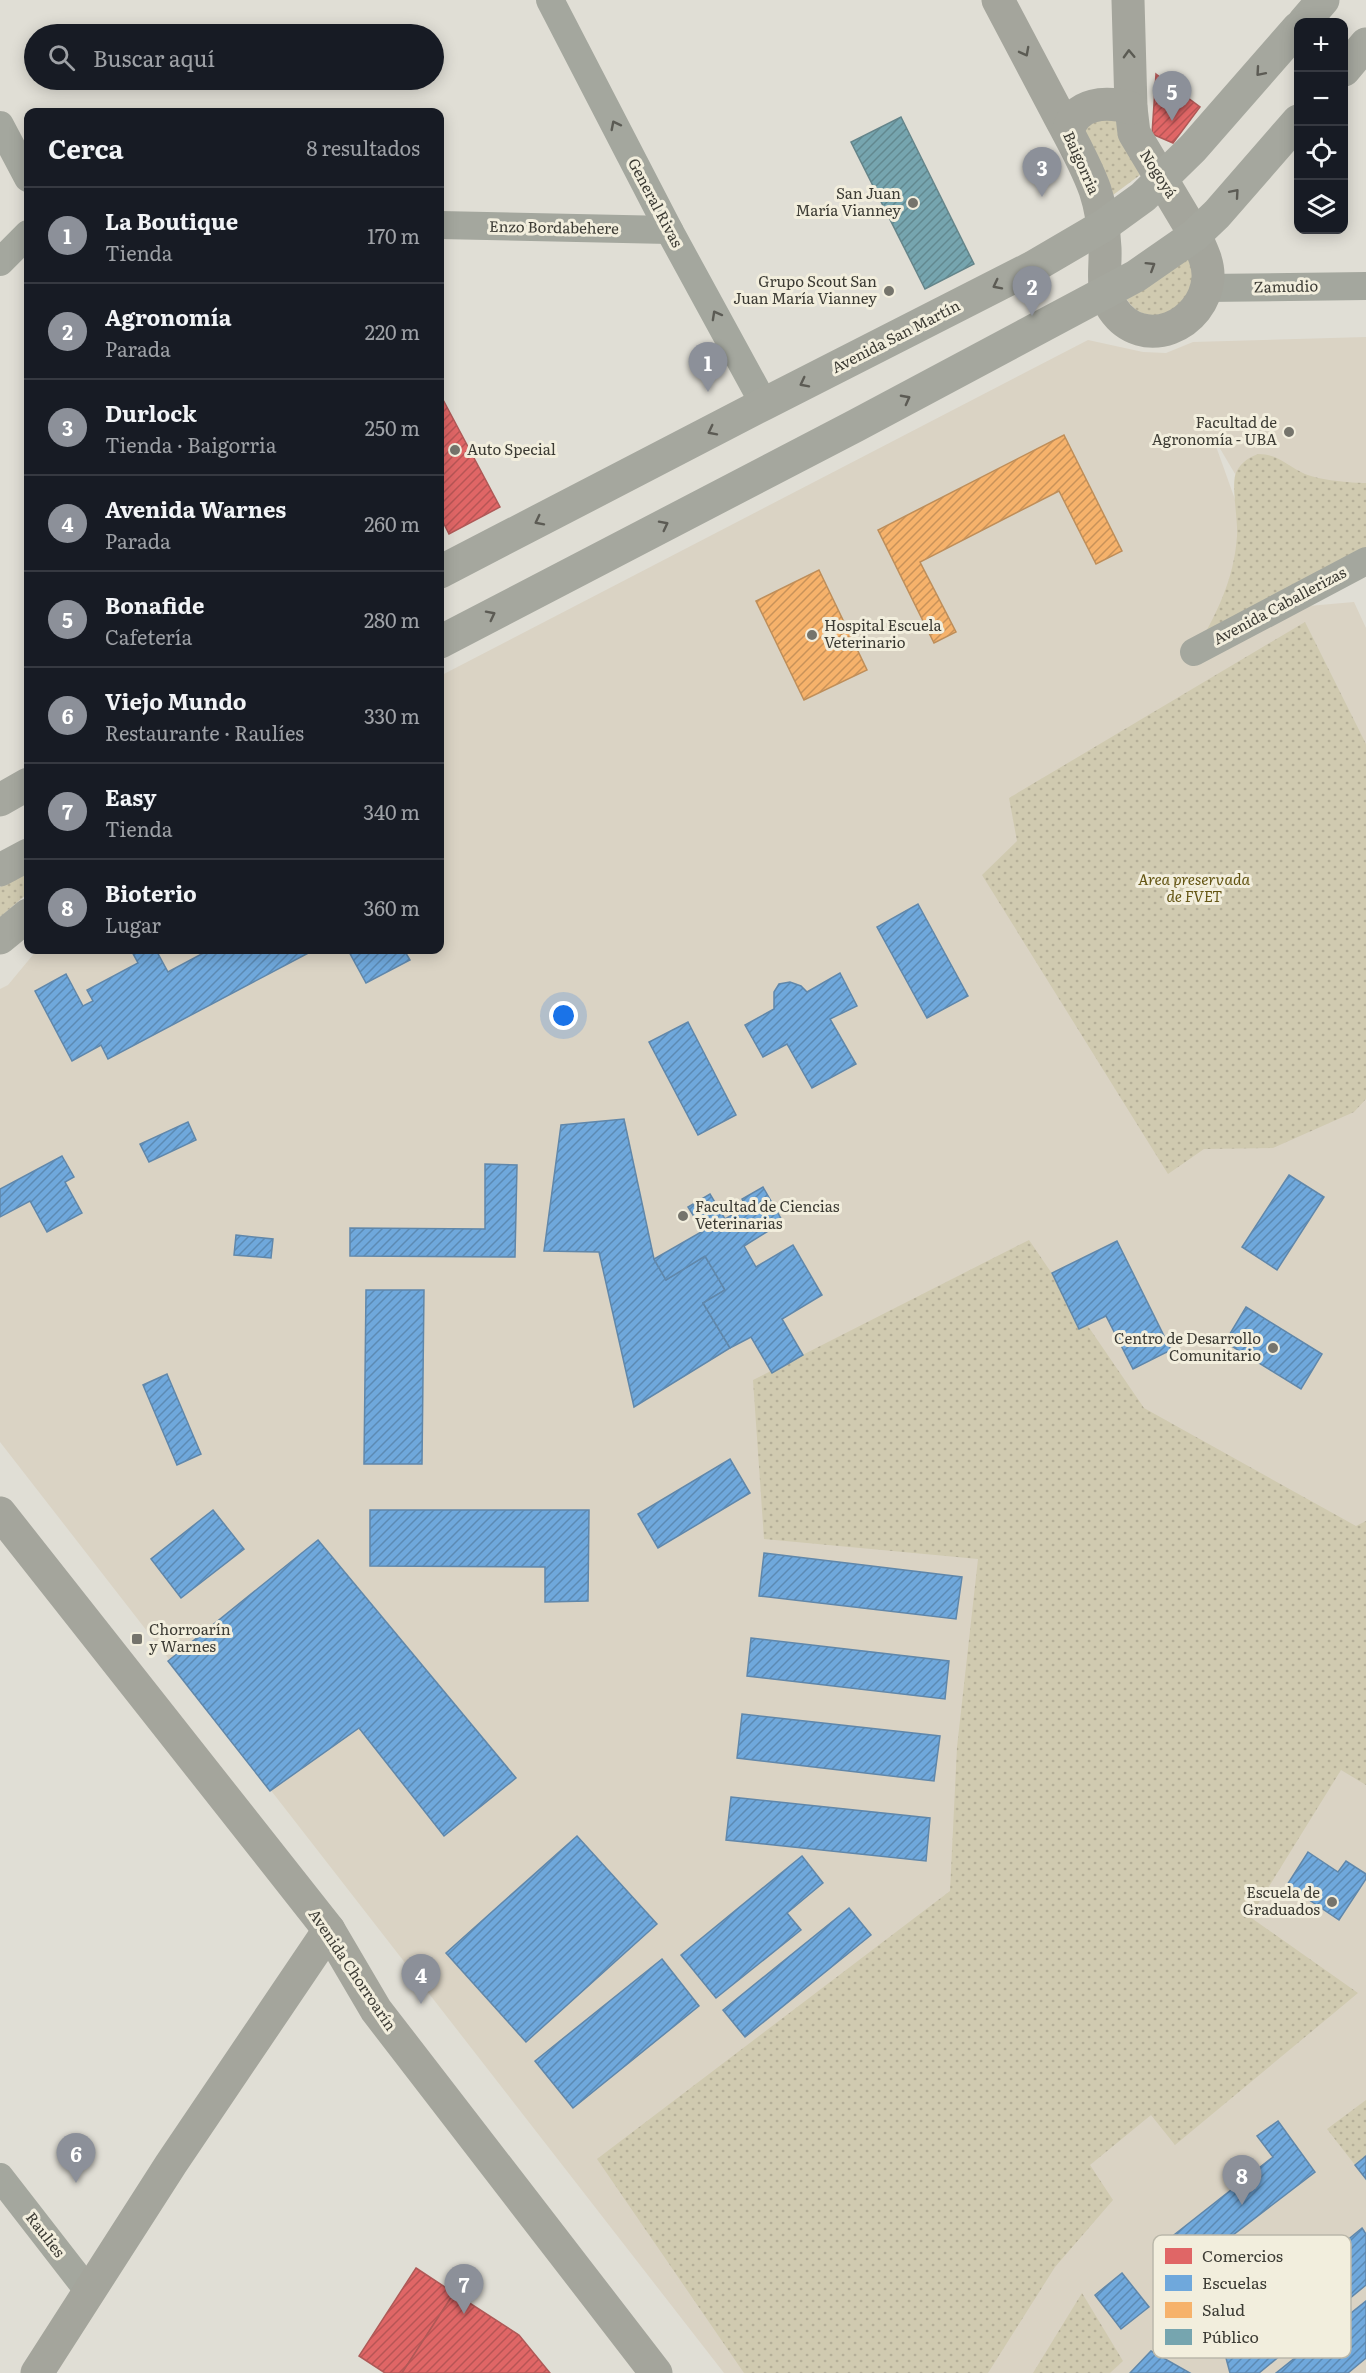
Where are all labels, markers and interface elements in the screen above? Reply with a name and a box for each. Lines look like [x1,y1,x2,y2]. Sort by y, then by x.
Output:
map controls [1294,18,1348,234]
button: + [1294,18,1348,72]
search box [24,24,444,90]
icon: search [45,41,78,74]
text: Buscar aquí [93,41,215,74]
one-way arrow [1018,45,1029,56]
one-way arrow [1123,50,1136,59]
one-way arrow [1256,65,1267,76]
pin: 5 [1152,72,1192,121]
button: − [1294,72,1348,126]
one-way arrow [610,120,622,131]
button: locate [1294,126,1348,180]
street label: Baigorria [1058,127,1107,198]
text: Cerca [48,128,124,167]
text: 8 resultados [306,132,420,162]
street label: Nogoyá [1135,144,1184,203]
pin: 3 [1022,148,1062,197]
street label: General Rivas [623,153,690,251]
button: layers [1294,180,1348,234]
place label: San Juan María Vianney [796,181,901,221]
one-way arrow [1228,189,1239,200]
marker: San Juan María Vianney [906,196,920,210]
text: La Boutique [105,204,238,237]
street label: Enzo Bordabehere [489,214,619,239]
text: 1 [63,220,72,250]
text: 170 m [367,220,420,250]
text: Tienda [105,237,173,267]
one-way arrow [1145,262,1155,274]
pin: 2 [1012,266,1052,316]
place label: Grupo Scout San Juan María Vianney [733,269,877,309]
street label: Zamudio [1254,273,1319,298]
one-way arrow [992,278,1003,290]
marker: Grupo Scout San Juan María Vianney [882,284,896,298]
street label: Avenida San Martín [827,293,964,378]
text: Agronomía [105,300,231,333]
one-way arrow [712,311,723,322]
text: 2 [62,316,73,346]
text: 220 m [365,316,420,346]
text: Parada [105,333,171,363]
pin: 1 [688,342,728,392]
one-way arrow [800,376,811,387]
one-way arrow [900,395,911,406]
text: Durlock [105,396,197,429]
place label: Facultad de Agronomía - UBA [1152,410,1277,450]
text: 3 [62,412,73,442]
text: 250 m [365,412,420,442]
one-way arrow [707,424,718,435]
marker: Facultad de Agronomía - UBA [1282,425,1296,439]
text: Tienda · Baigorria [105,429,276,459]
place label: Auto Special [467,437,556,460]
marker: Auto Special [448,443,462,457]
text: Avenida Warnes [105,492,286,525]
text: 4 [61,508,74,538]
text: 260 m [364,508,420,538]
one-way arrow [534,514,545,525]
one-way arrow [658,521,669,532]
text: Parada [105,525,171,555]
street label: Avenida Caballerizas [1209,560,1350,650]
text: Bonafide [105,588,204,621]
text: 5 [62,604,73,634]
text: 280 m [364,604,420,634]
one-way arrow [485,611,496,622]
place label: Hospital Escuela Veterinario [824,613,943,653]
text: Cafetería [105,621,192,651]
marker: Hospital Escuela Veterinario [805,628,819,642]
text: Viejo Mundo [105,684,247,717]
text: 6 [62,700,73,730]
text: 330 m [364,700,420,730]
text: Restaurante · Raulíes [105,717,304,747]
text: Easy [105,780,156,813]
text: 7 [62,796,73,826]
text: 340 m [363,796,420,826]
text: Tienda [105,813,173,843]
park label: Area preservada de FVET [1138,867,1250,907]
text: Bioterio [105,876,197,909]
text: 8 [62,892,73,922]
text: 360 m [363,892,420,922]
text: Lugar [105,909,161,939]
your location [549,1001,578,1030]
place label: Facultad de Ciencias Veterinarias [695,1194,840,1234]
marker: Facultad de Ciencias Veterinarias [676,1209,690,1223]
place label: Centro de Desarrollo Comunitario [1114,1326,1261,1366]
marker: Centro de Desarrollo Comunitario [1266,1341,1280,1355]
place label: Chorroarín y Warnes [149,1617,231,1657]
marker: Chorroarín y Warnes [130,1632,144,1646]
place label: Escuela de Graduados [1243,1880,1320,1920]
marker: Escuela de Graduados [1325,1895,1339,1909]
street label: Avenida Chorroarín [304,1904,403,2035]
pin: 4 [402,1954,440,2004]
pin: 6 [56,2134,96,2183]
pin: 8 [1222,2156,1262,2205]
street label: Raulíes [21,2206,71,2262]
legend [1153,2235,1351,2358]
text: Comercios [1202,2243,1283,2267]
pin: 7 [444,2264,484,2314]
text: Escuelas [1202,2270,1267,2294]
text: Salud [1202,2297,1245,2321]
text: Público [1202,2324,1259,2348]

